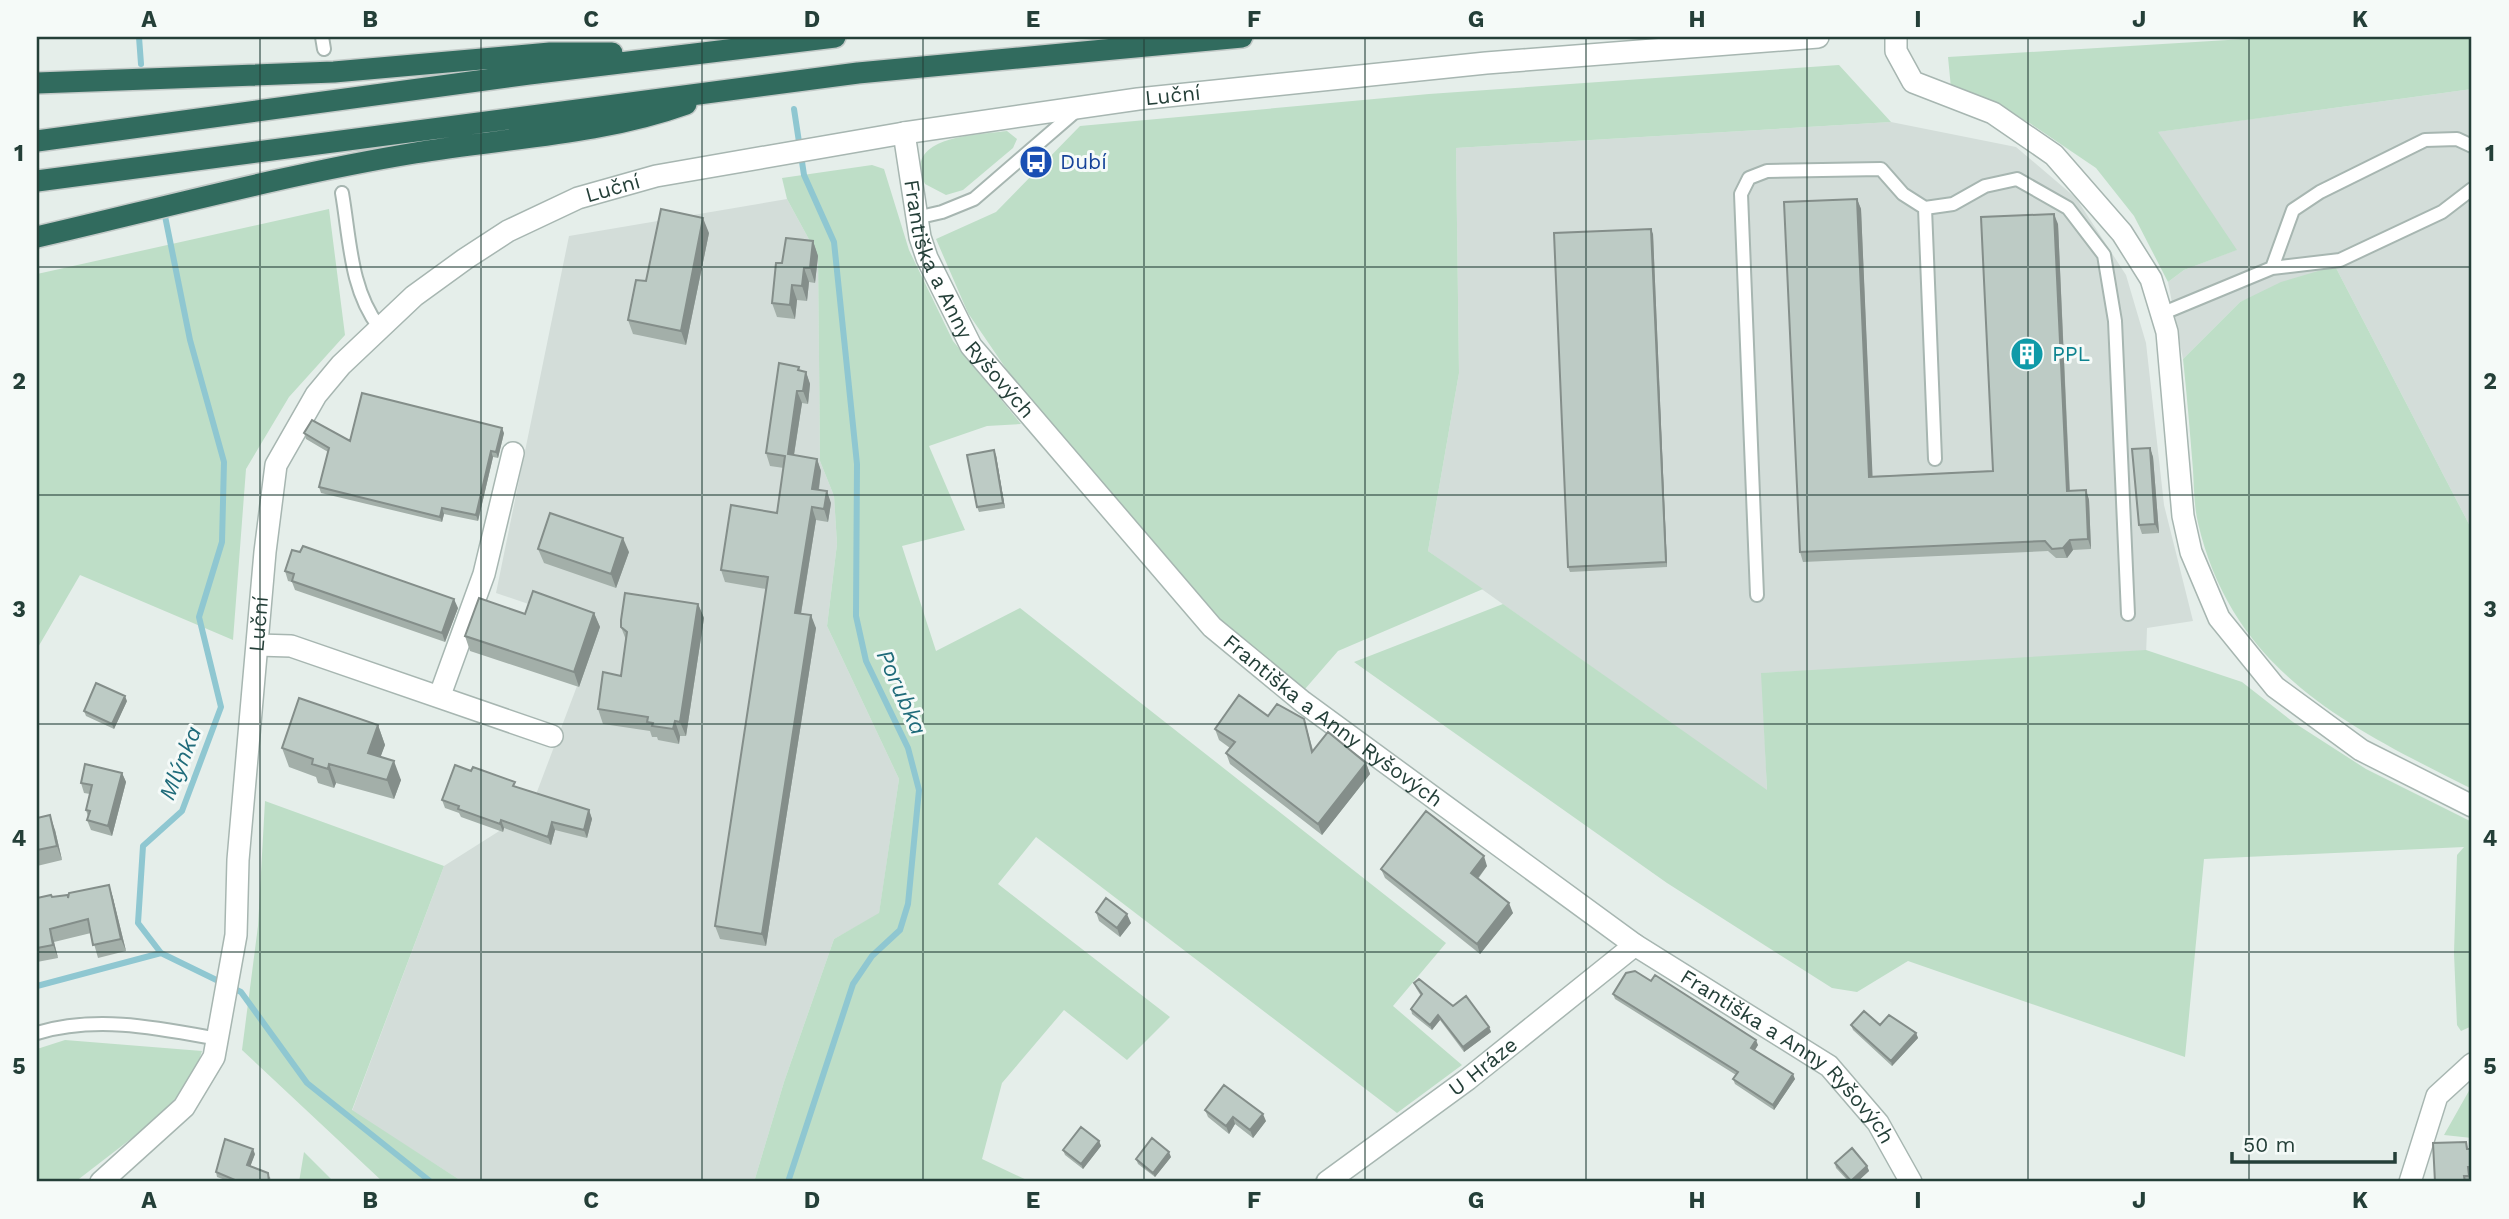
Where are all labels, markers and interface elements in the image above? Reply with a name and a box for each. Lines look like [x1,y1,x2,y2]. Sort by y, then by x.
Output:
text: A [141,6,157,33]
text: B [362,6,378,33]
text: C [583,6,599,33]
text: D [804,6,820,33]
text: E [1026,6,1040,33]
text: F [1247,6,1261,33]
text: G [1468,6,1484,33]
text: H [1688,6,1706,33]
text: I [1914,6,1922,33]
text: J [2132,6,2146,33]
text: K [2352,6,2368,33]
street label: Luční [1144,80,1202,110]
text: 1 [14,140,24,167]
text: 1 [2485,140,2495,167]
bus stop icon: Dubí [1017,143,1055,181]
place label: Dubí [1060,149,1107,174]
street label: Luční [582,168,643,207]
street label: Františka a Anny Ryšových [899,178,1040,423]
building icon: PPL [2008,335,2046,373]
place label: PPL [2052,341,2090,366]
text: 2 [12,368,26,395]
text: 2 [2483,368,2497,395]
street label: Luční [243,595,273,653]
text: 3 [12,596,26,623]
text: 3 [2483,596,2497,623]
street label: Františka a Anny Ryšových [1218,629,1448,812]
water label: Porubka [871,645,932,739]
water label: Mlýnka [153,722,207,804]
text: 4 [12,825,27,852]
text: 4 [2483,825,2498,852]
street label: Františka a Anny Ryšových [1676,964,1900,1148]
street label: U Hráze [1443,1031,1522,1101]
text: 5 [12,1053,26,1080]
text: 5 [2483,1053,2497,1080]
scale bar [2232,1121,2395,1165]
text: 50 m [2243,1132,2295,1157]
text: A [141,1187,157,1214]
text: B [362,1187,378,1214]
text: C [583,1187,599,1214]
text: D [804,1187,820,1214]
text: E [1026,1187,1040,1214]
text: F [1247,1187,1261,1214]
text: G [1468,1187,1484,1214]
text: H [1688,1187,1706,1214]
text: I [1914,1187,1922,1214]
text: J [2132,1187,2146,1214]
text: K [2352,1187,2368,1214]

